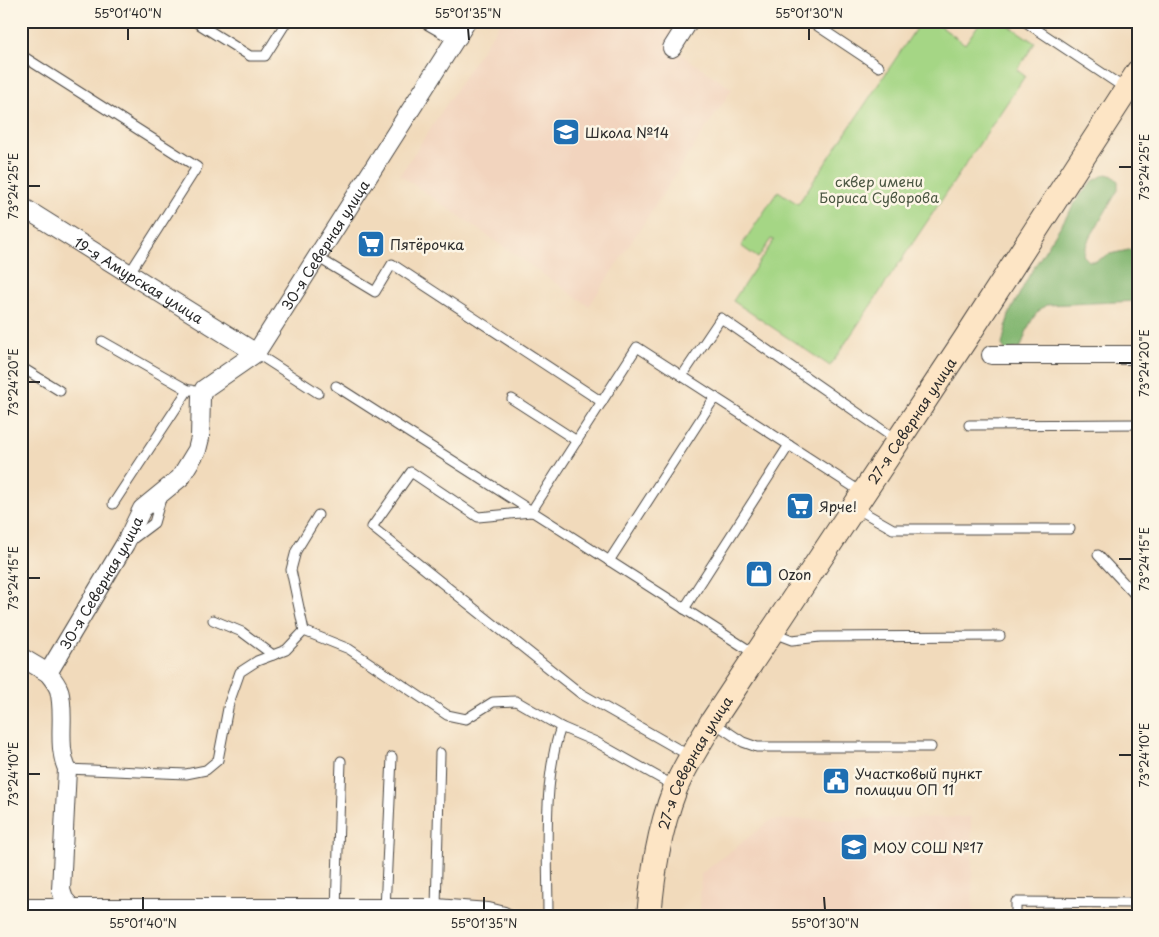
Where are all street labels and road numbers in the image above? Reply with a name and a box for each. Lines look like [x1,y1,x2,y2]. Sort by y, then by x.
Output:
street label: 30-я Северная улица [276,175,374,314]
street label: 19-я Амурская улица [70,231,208,328]
street label: 27-я Северная улица [862,353,961,488]
street label: 30-я Северная улица [54,513,147,653]
street label: 27-я Северная улица [652,691,737,832]

